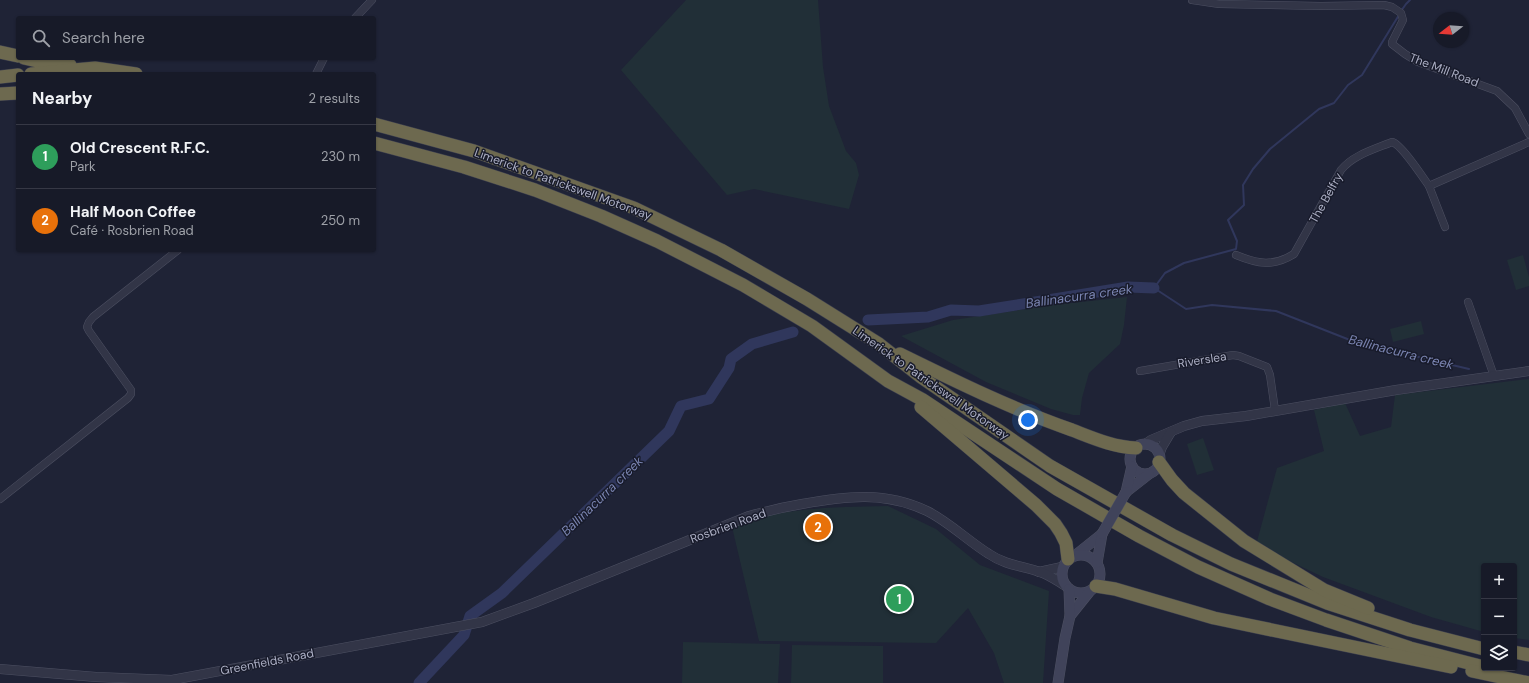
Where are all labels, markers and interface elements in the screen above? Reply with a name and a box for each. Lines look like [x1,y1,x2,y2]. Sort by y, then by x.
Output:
north arrow [1433,12,1469,48]
search box [16,16,376,60]
icon: search [30,27,52,49]
text: Search here [62,28,145,48]
street label: The Mill Road [1407,49,1481,91]
text: Nearby [32,87,92,109]
text: 2 results [309,90,360,107]
text: Old Crescent R.F.C. [70,138,210,158]
street label: Limerick to Patrickswell Motorway [472,144,654,224]
text: 1 [43,148,47,165]
text: 230 m [321,148,360,165]
text: Park [70,158,96,175]
street label: The Belfry [1306,170,1347,226]
text: Half Moon Coffee [70,202,196,222]
text: 2 [41,212,49,229]
text: 250 m [321,212,360,229]
text: Café · Rosbrien Road [70,222,194,239]
water label: Ballinacurra creek [1025,280,1134,312]
street label: Limerick to Patrickswell Motorway [850,323,1013,444]
water label: Ballinacurra creek [1347,331,1456,373]
street label: Riverslea [1176,348,1228,372]
your location [1018,410,1038,430]
water label: Ballinacurra creek [557,452,647,539]
street label: Rosbrien Road [688,505,768,547]
pin: 2 [805,512,831,542]
map controls [1481,563,1517,671]
button: + [1481,563,1517,599]
pin: 1 [886,584,912,614]
button: − [1481,599,1517,635]
button: layers [1481,635,1517,671]
street label: Greenfields Road [219,645,315,679]

